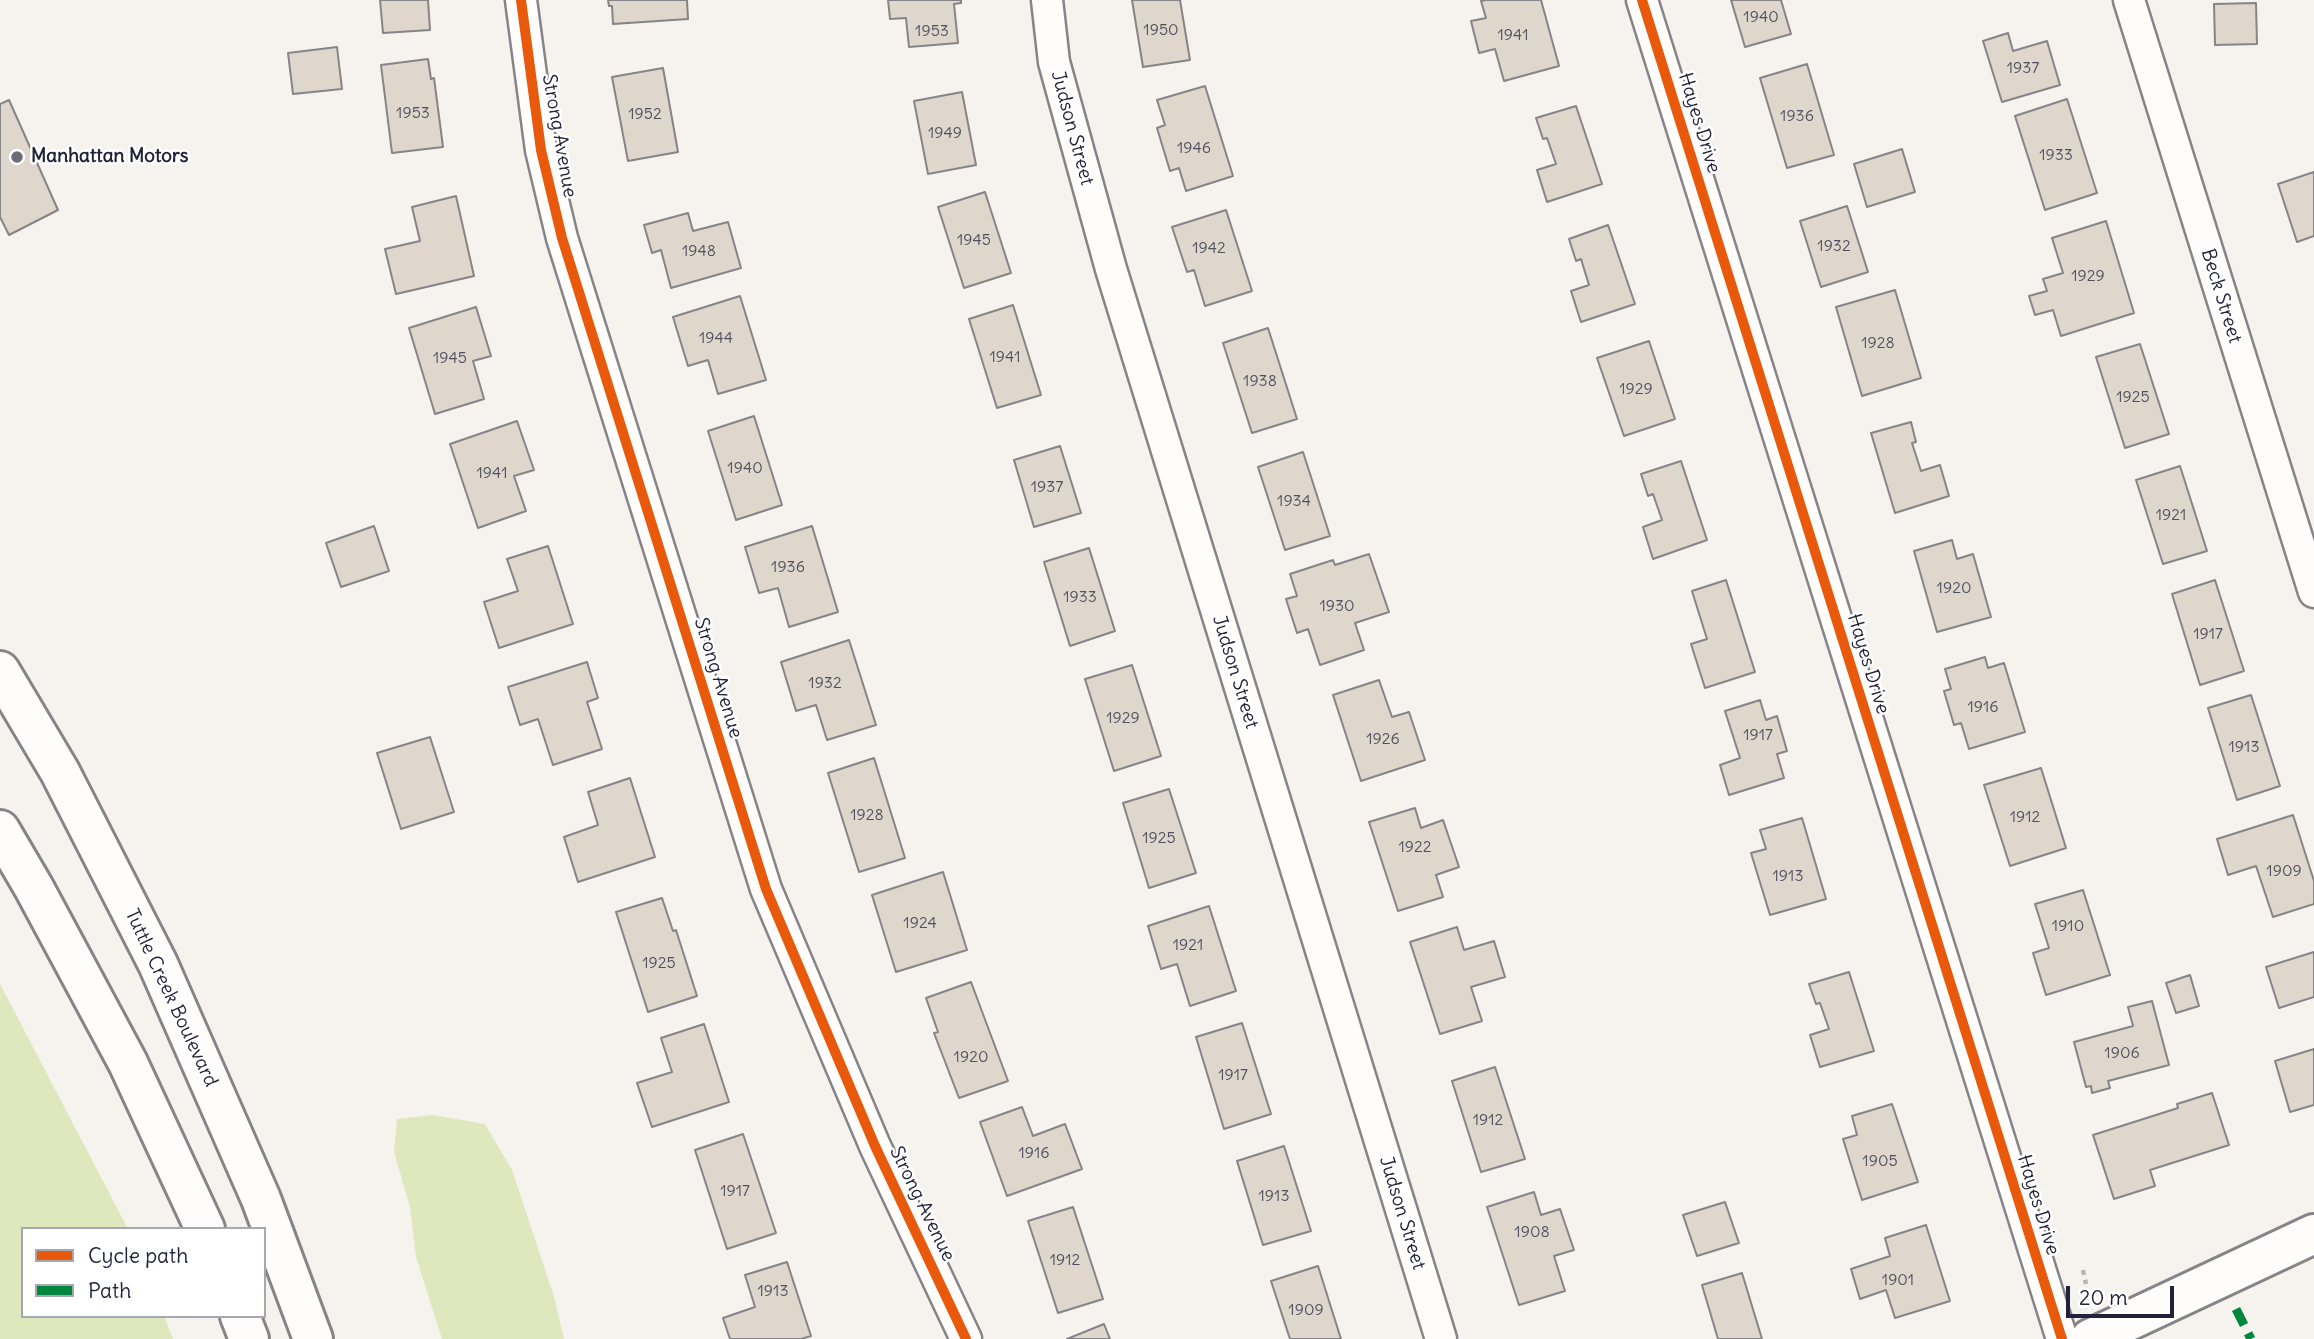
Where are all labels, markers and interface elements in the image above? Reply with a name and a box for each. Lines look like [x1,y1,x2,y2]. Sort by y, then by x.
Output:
house number: 1940 [1743,7,1779,27]
house number: 1950 [1143,20,1179,40]
house number: 1953 [915,21,949,41]
house number: 1941 [1498,25,1528,45]
house number: 1937 [2007,58,2039,78]
street label: Judson Street [1046,68,1098,188]
street label: Hayes Drive [1673,70,1725,176]
street label: Strong Avenue [537,73,581,199]
house number: 1953 [396,103,430,123]
house number: 1952 [628,104,662,124]
house number: 1936 [1780,106,1814,126]
house number: 1949 [928,123,962,143]
house number: 1946 [1177,138,1211,158]
house number: 1933 [2039,145,2073,165]
place label: Manhattan Motors [31,146,188,168]
marker: Manhattan Motors [9,149,25,165]
house number: 1945 [957,230,991,250]
house number: 1932 [1817,236,1851,256]
house number: 1942 [1192,238,1226,258]
house number: 1948 [682,241,716,261]
street label: Beck Street [2196,246,2246,346]
house number: 1929 [2071,266,2105,286]
house number: 1944 [699,328,733,348]
house number: 1928 [1861,333,1895,353]
house number: 1941 [990,347,1020,367]
house number: 1945 [433,348,467,368]
house number: 1938 [1243,371,1277,391]
house number: 1929 [1619,379,1653,399]
house number: 1925 [2116,387,2150,407]
house number: 1940 [727,458,763,478]
house number: 1941 [477,463,507,483]
house number: 1937 [1031,477,1063,497]
house number: 1934 [1277,491,1311,511]
house number: 1921 [2156,505,2186,525]
house number: 1936 [771,557,805,577]
house number: 1920 [1937,578,1971,598]
house number: 1933 [1063,587,1097,607]
house number: 1930 [1319,596,1355,616]
street label: Hayes Drive [1842,611,1894,717]
street label: Judson Street [1207,613,1263,731]
street label: Strong Avenue [689,615,747,741]
house number: 1917 [2193,624,2223,644]
house number: 1932 [808,673,842,693]
house number: 1916 [1967,697,1999,717]
house number: 1929 [1106,708,1140,728]
house number: 1917 [1743,725,1773,745]
house number: 1926 [1366,729,1400,749]
house number: 1913 [2229,737,2259,757]
house number: 1928 [850,805,884,825]
house number: 1912 [2010,807,2040,827]
house number: 1925 [1142,828,1176,848]
house number: 1922 [1398,837,1432,857]
house number: 1909 [2266,861,2302,881]
house number: 1913 [1773,866,1803,886]
street label: Tuttle Creek Boulevard [120,906,222,1090]
house number: 1924 [903,913,937,933]
house number: 1910 [2052,916,2084,936]
house number: 1921 [1173,935,1203,955]
house number: 1925 [642,953,676,973]
house number: 1906 [2104,1043,2140,1063]
house number: 1920 [954,1047,988,1067]
house number: 1917 [1218,1065,1248,1085]
house number: 1912 [1473,1110,1503,1130]
street label: Strong Avenue [884,1143,960,1265]
house number: 1916 [1018,1143,1050,1163]
house number: 1905 [1862,1151,1898,1171]
street label: Hayes Drive [2012,1152,2064,1258]
street label: Judson Street [1374,1154,1430,1272]
house number: 1917 [720,1181,750,1201]
house number: 1913 [1259,1186,1289,1206]
house number: 1908 [1514,1222,1550,1242]
legend [21,1227,266,1318]
text: Cycle path [88,1242,188,1269]
house number: 1912 [1050,1250,1080,1270]
house number: 1901 [1882,1270,1914,1290]
scale bar [2069,1272,2178,1316]
text: Path [88,1277,131,1304]
house number: 1913 [758,1281,788,1301]
text: 20 m [2079,1284,2128,1311]
house number: 1909 [1288,1300,1324,1320]

